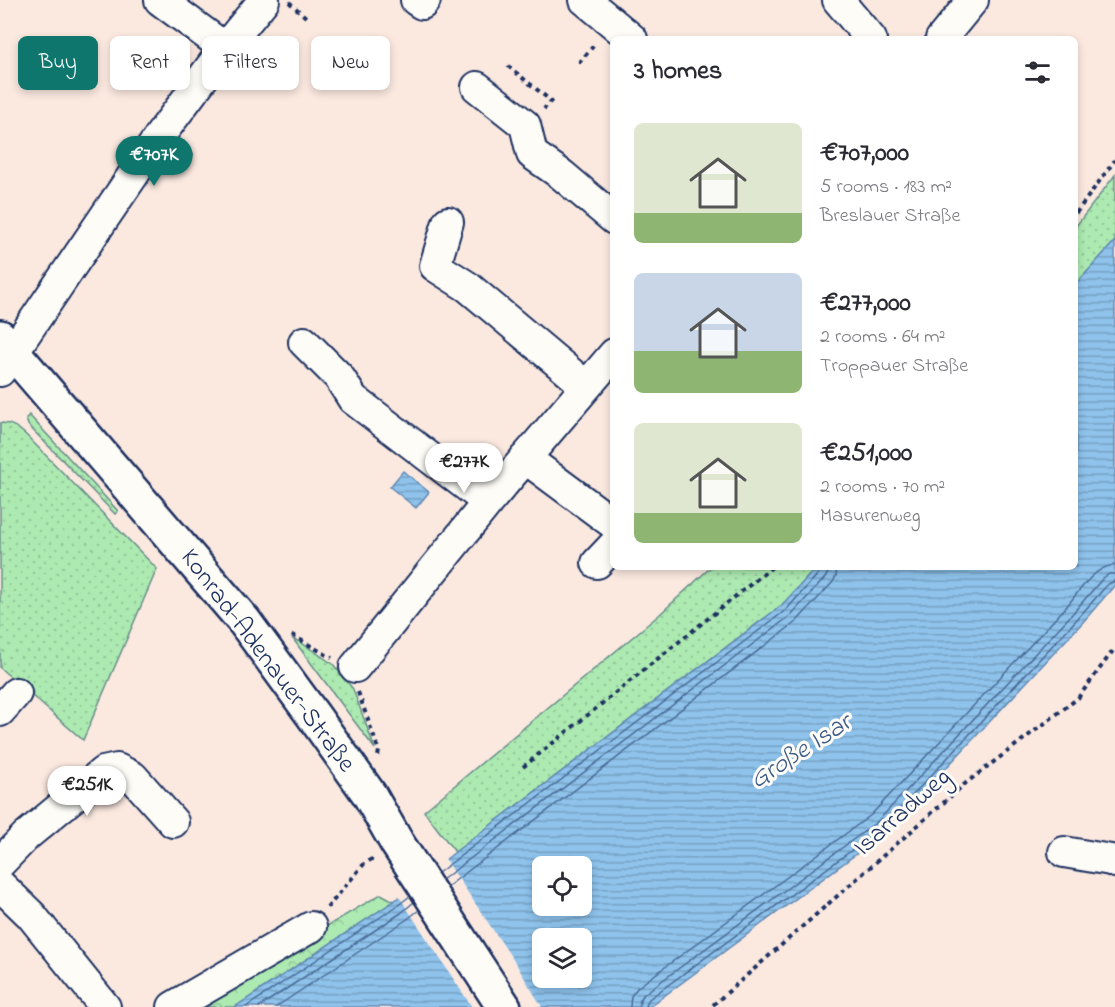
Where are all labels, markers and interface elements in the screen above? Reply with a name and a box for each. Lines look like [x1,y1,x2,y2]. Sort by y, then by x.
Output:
chip: Buy [18,36,98,90]
chip: Rent [110,36,190,90]
chip: Filters [202,36,299,90]
chip: New [311,36,390,90]
text: 3 homes [634,53,722,91]
icon: filters [1021,56,1054,89]
text: €707,000 [820,135,909,173]
pin: €707K [112,136,196,187]
text: €707K [130,141,178,170]
icon: home [682,147,754,219]
text: 5 rooms · 183 m² [820,173,952,202]
text: Breslauer Straße [820,202,960,231]
text: €277,000 [820,285,911,323]
icon: home [682,297,754,369]
text: 2 rooms · 64 m² [820,323,945,352]
text: Troppauer Straße [820,352,968,381]
text: €251,000 [820,435,912,473]
pin: €277K [422,443,506,494]
icon: home [682,447,754,519]
text: €277K [439,448,489,477]
text: 2 rooms · 70 m² [820,473,945,502]
text: Masurenweg [820,502,921,531]
street label: Konrad-Adenauer-Straße [170,541,364,781]
water label: Große Isar [742,702,863,800]
street label: Isarradweg [846,760,960,866]
pin: €251K [45,766,129,817]
text: €251K [61,771,113,800]
map controls [532,856,592,988]
button: locate [532,856,592,916]
button: layers [532,928,592,988]

